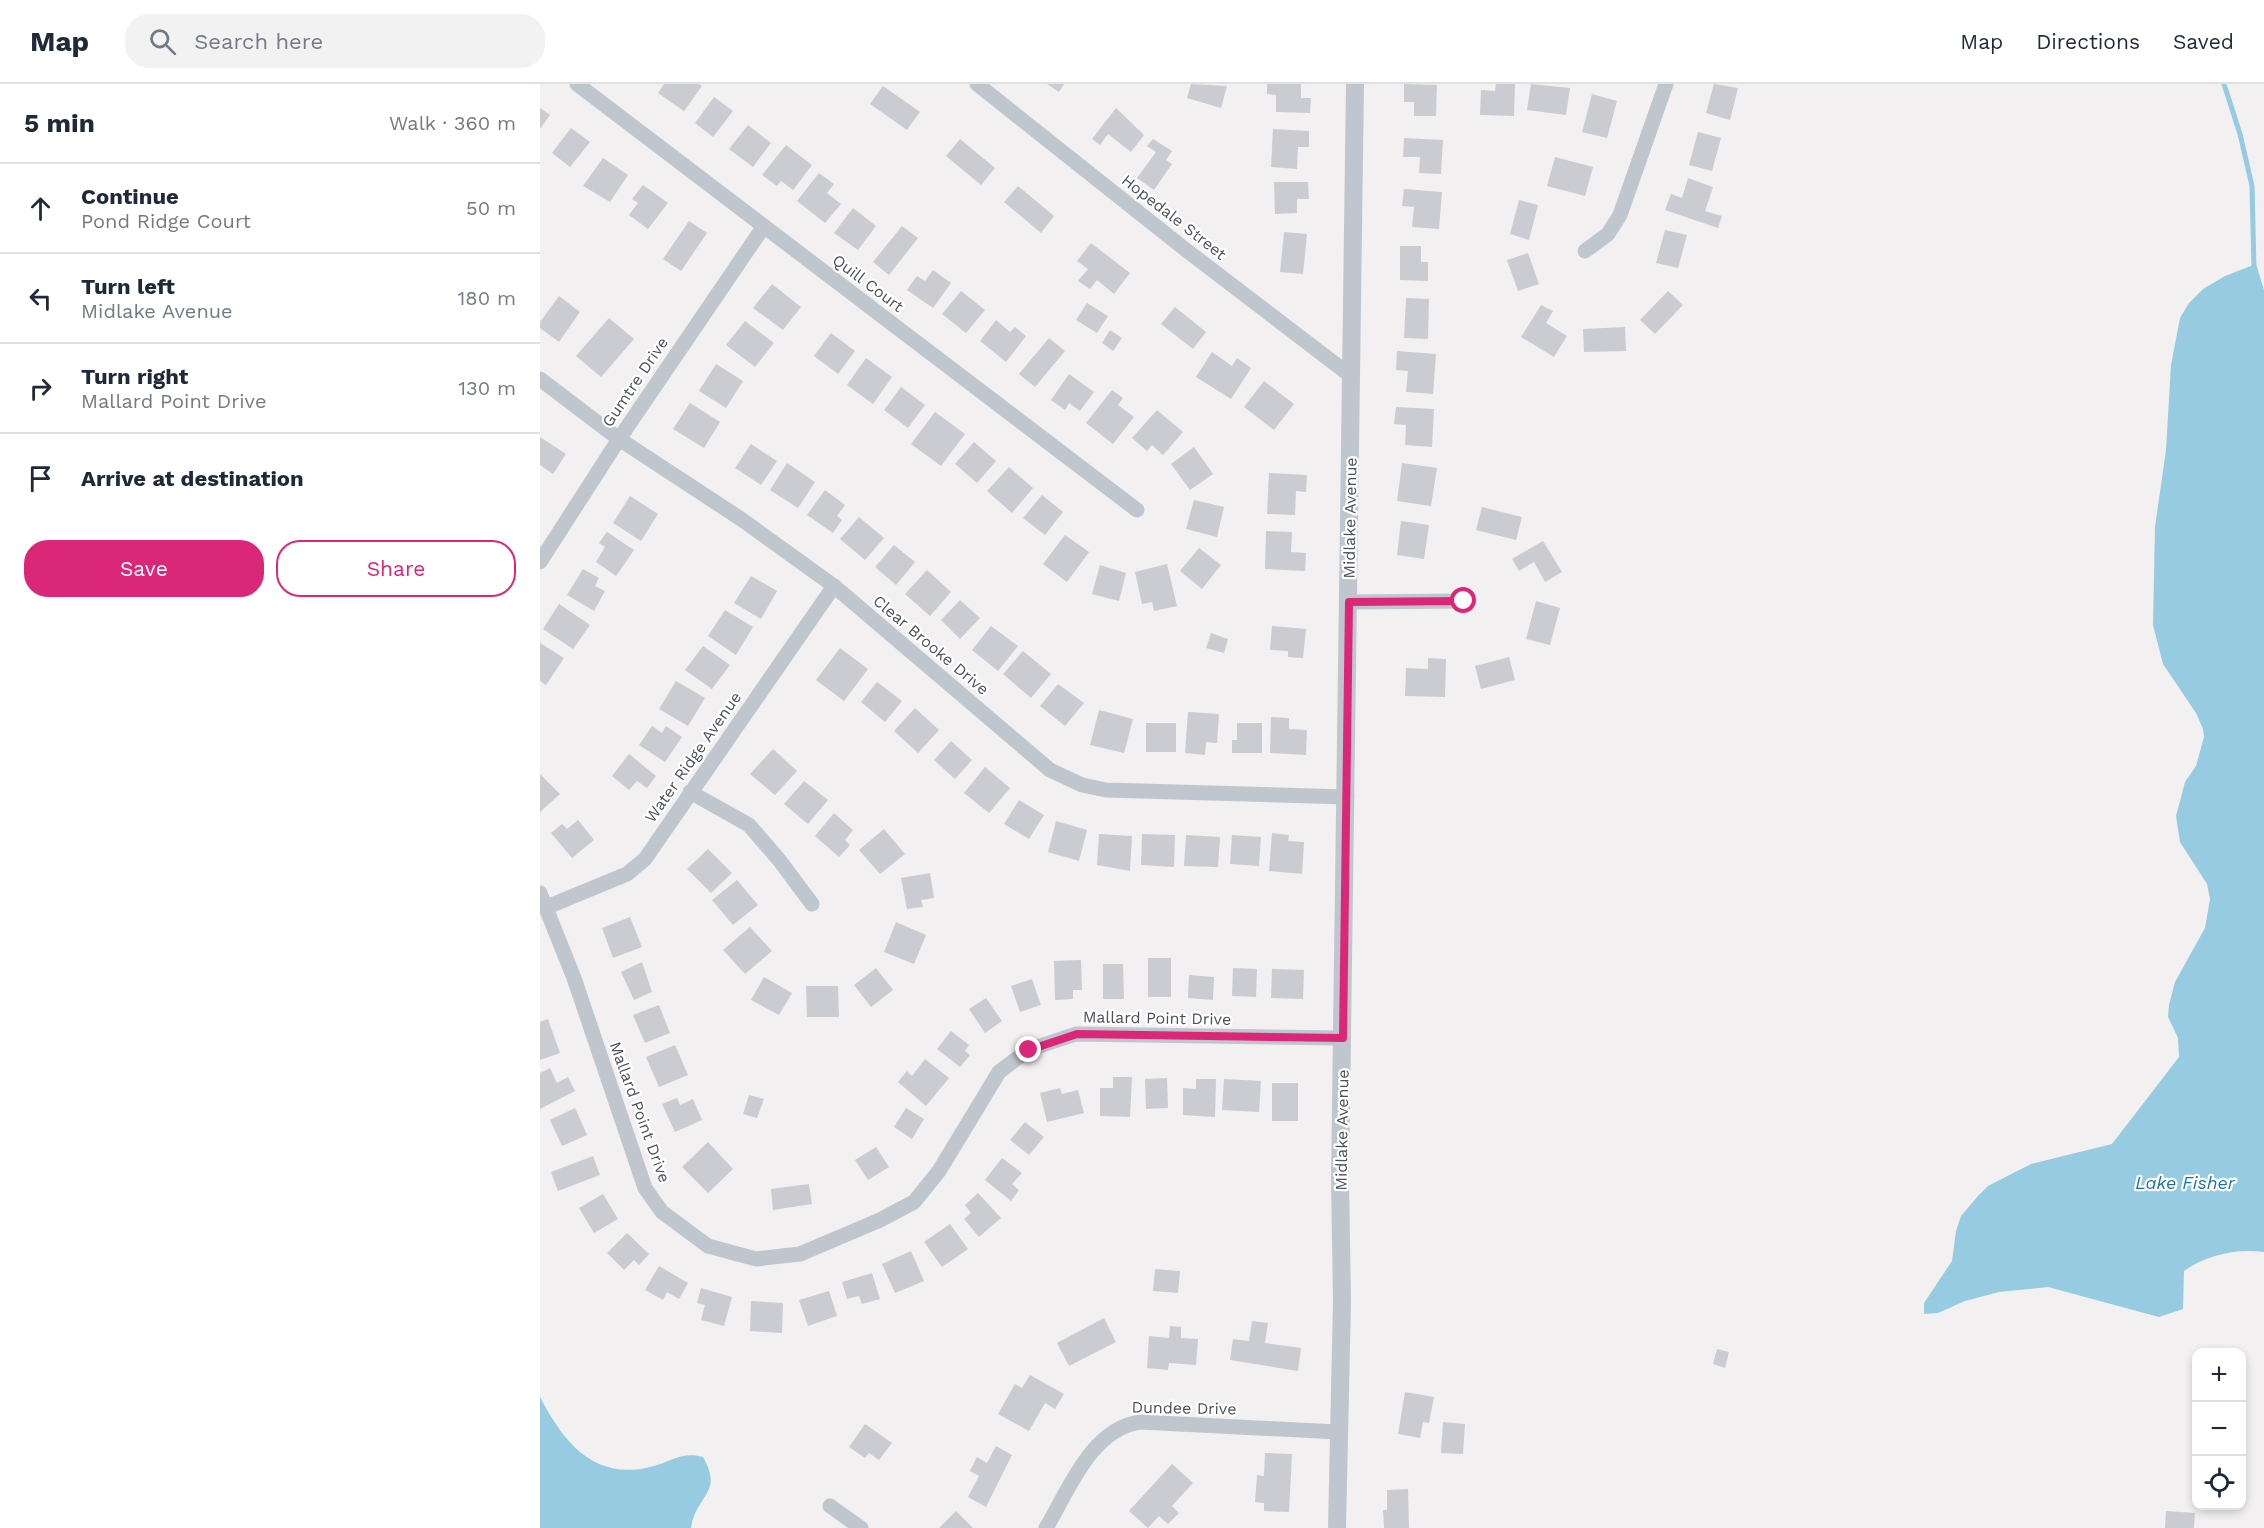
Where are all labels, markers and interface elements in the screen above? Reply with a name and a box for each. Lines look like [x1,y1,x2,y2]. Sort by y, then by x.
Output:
search box [125,14,545,68]
text: Map [30,25,89,58]
icon: search [146,25,179,58]
text: Search here [194,29,323,54]
text: Map [1960,29,2003,54]
text: Directions [2036,29,2140,54]
text: Saved [2173,29,2234,54]
text: 5 min [24,108,95,138]
text: Walk · 360 m [389,111,516,135]
street label: Hopedale Street [1118,170,1230,264]
text: Continue [81,184,179,209]
icon: ahead [24,192,57,225]
text: 50 m [466,196,516,220]
text: Pond Ridge Court [81,209,251,233]
street label: Quill Court [829,250,907,316]
text: Turn left [81,274,175,299]
icon: left [24,282,57,315]
text: 180 m [458,286,516,310]
text: Midlake Avenue [81,299,233,323]
street label: Gumtre Drive [598,334,672,430]
text: Turn right [81,364,188,389]
icon: right [24,372,57,405]
text: 130 m [458,376,516,400]
text: Mallard Point Drive [81,389,267,413]
street label: Midlake Avenue [1339,457,1361,579]
icon: arrive [24,462,57,495]
text: Arrive at destination [81,466,304,491]
button: Save [24,540,264,597]
button: Share [276,540,516,597]
route start [1450,587,1476,613]
street label: Clear Brooke Drive [869,591,993,699]
street label: Water Ridge Avenue [641,688,745,826]
street label: Mallard Point Drive [1083,1007,1231,1029]
route end [1015,1036,1041,1062]
street label: Mallard Point Drive [606,1039,674,1185]
street label: Midlake Avenue [1331,1069,1353,1191]
water label: Lake Fisher [2135,1172,2236,1193]
map controls [2192,1348,2246,1510]
button: + [2192,1348,2246,1402]
street label: Dundee Drive [1131,1398,1237,1418]
button: − [2192,1402,2246,1456]
button: locate [2192,1456,2246,1510]

